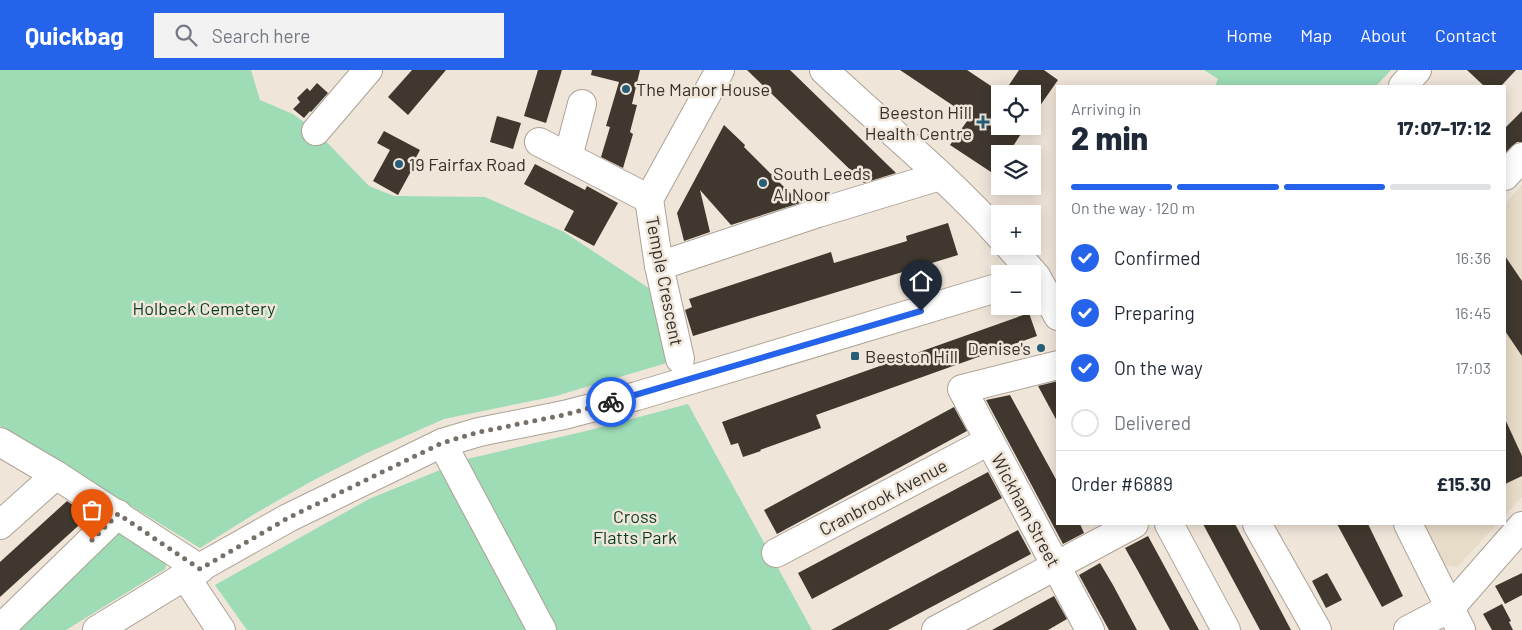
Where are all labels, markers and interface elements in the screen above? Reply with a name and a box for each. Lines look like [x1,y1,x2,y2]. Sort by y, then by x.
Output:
search box [154,13,504,58]
text: Quickbag [25,21,124,50]
icon: search [172,21,200,49]
text: Search here [212,24,310,47]
text: Home [1226,24,1272,46]
text: Map [1300,24,1332,46]
text: About [1360,24,1407,46]
text: Contact [1435,24,1497,46]
place label: The Manor House [636,78,770,100]
marker: The Manor House [620,83,632,95]
map controls [991,85,1041,315]
button: locate [991,85,1041,135]
text: Arriving in [1071,99,1141,118]
place label: Beeston Hill Health Centre [865,101,972,144]
marker: Beeston Hill Health Centre [976,115,990,129]
text: 17:07–17:12 [1397,116,1491,139]
text: 2 min [1071,118,1148,156]
button: layers [991,145,1041,195]
place label: 19 Fairfax Road [409,153,526,175]
marker: 19 Fairfax Road [393,158,405,170]
place label: South Leeds Al Noor [773,162,871,205]
marker: South Leeds Al Noor [757,177,769,189]
text: On the way · 120 m [1071,198,1195,217]
button: + [991,205,1041,255]
street label: Temple Crescent [642,214,688,348]
icon: check [1071,244,1099,272]
text: Confirmed [1114,246,1201,269]
text: 16:36 [1455,248,1491,267]
pin [900,260,942,311]
button: − [991,265,1041,315]
icon: home [907,267,935,295]
park label: Holbeck Cemetery [133,297,275,319]
icon: check [1071,299,1099,327]
text: Preparing [1114,301,1195,324]
text: 16:45 [1455,303,1491,322]
place label: Denise's [968,337,1031,359]
marker: Denise's [1035,342,1047,354]
place label: Beeston Hill [865,345,958,367]
marker: Beeston Hill [849,350,861,362]
icon: check [1071,354,1099,382]
text: On the way [1114,356,1203,379]
text: 17:03 [1455,358,1491,377]
courier [586,377,636,427]
icon: bike [597,388,625,416]
text: Delivered [1114,411,1191,434]
street label: Wickham Street [987,450,1065,570]
street label: Cranbrook Avenue [815,454,951,540]
text: Order #6889 [1071,472,1173,495]
text: £15.30 [1436,472,1491,495]
pin [71,489,113,540]
icon: bag [78,496,106,524]
park label: Cross Flatts Park [593,505,677,548]

